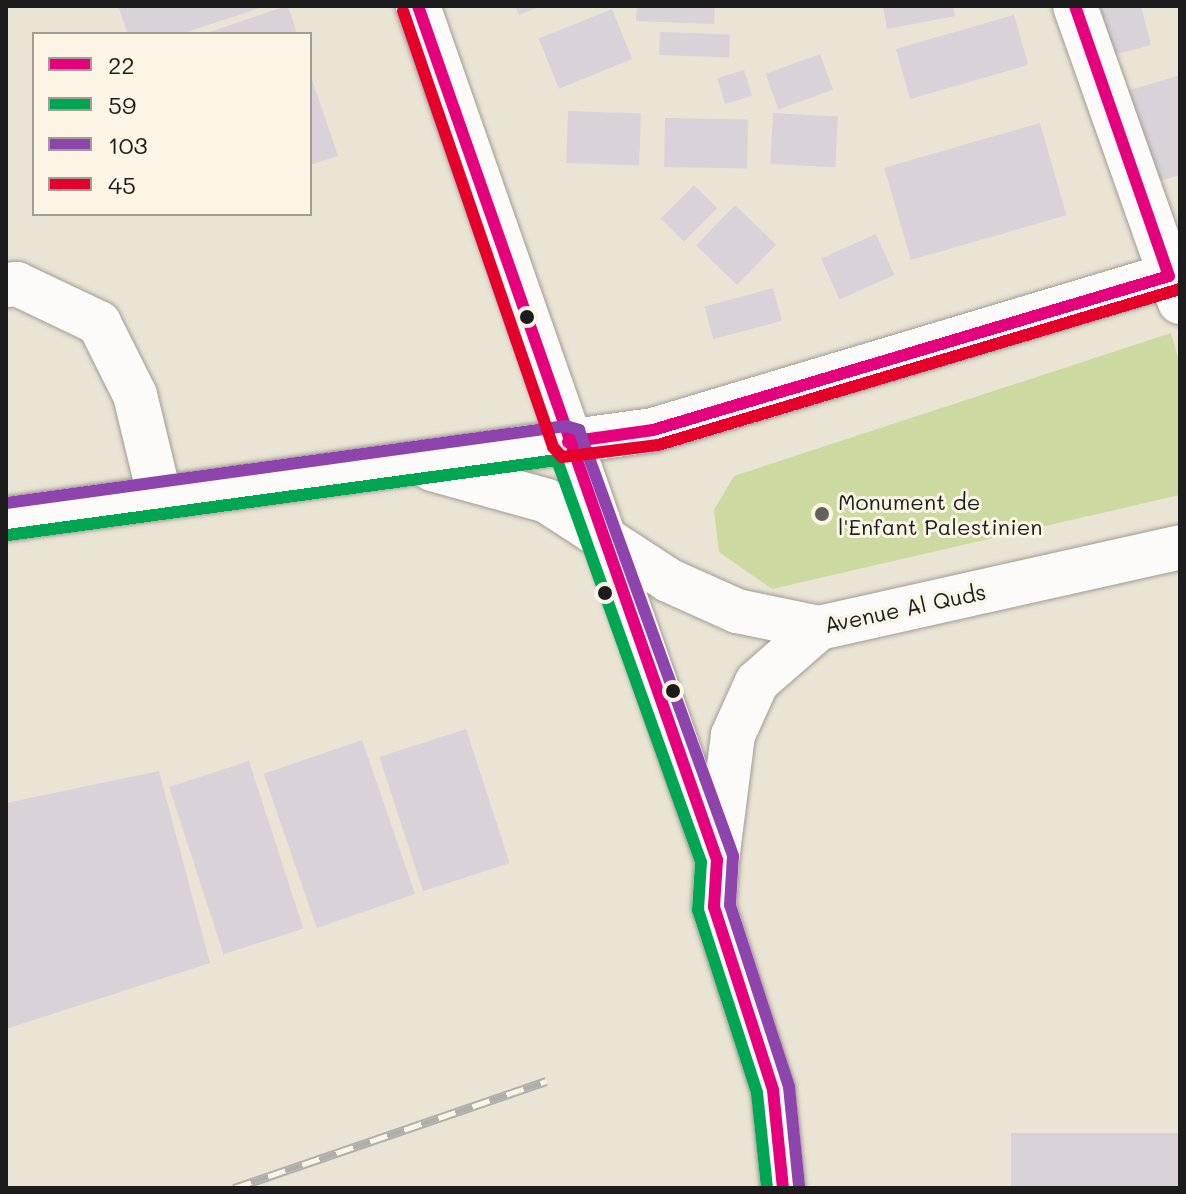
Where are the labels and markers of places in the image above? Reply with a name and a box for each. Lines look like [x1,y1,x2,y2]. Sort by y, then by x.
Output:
unlabelled marker [519,309,535,325]
place label: Monument de l'Enfant Palestinien [838,488,1042,540]
marker: Monument de l'Enfant Palestinien [813,505,831,523]
unlabelled marker [597,585,613,601]
unlabelled marker [665,683,681,699]

